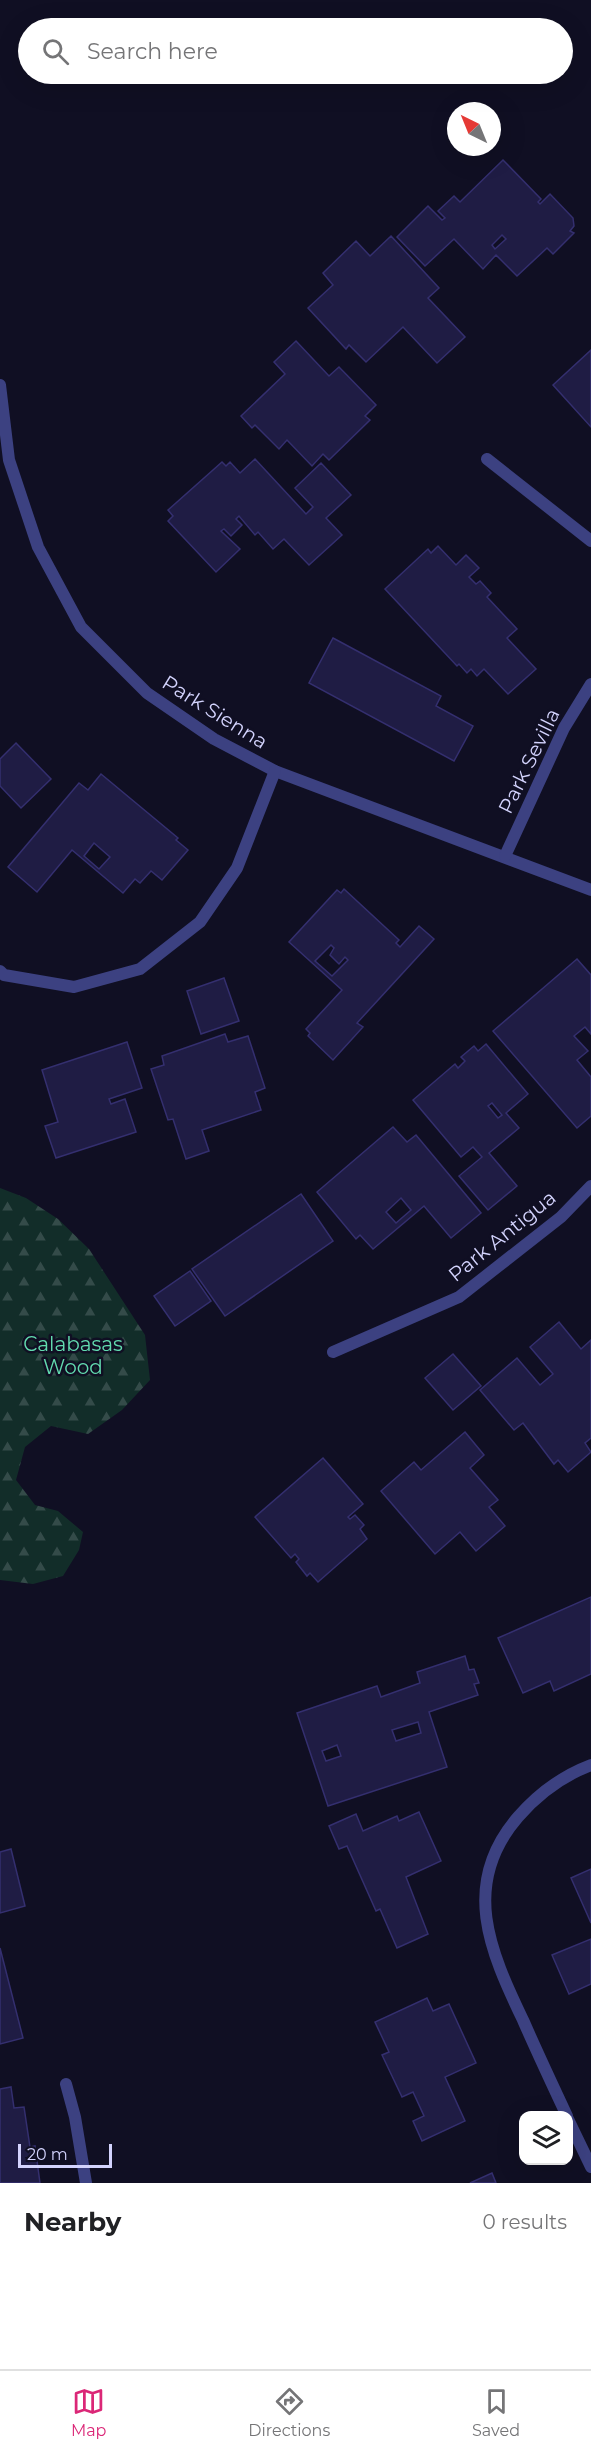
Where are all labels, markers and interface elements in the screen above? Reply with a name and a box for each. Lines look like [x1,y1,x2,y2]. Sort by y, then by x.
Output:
search box [18,18,573,84]
icon: search [39,35,72,68]
text: Search here [87,38,218,65]
north arrow [447,102,501,156]
street label: Park Sienna [158,670,272,754]
street label: Park Sevilla [493,705,565,817]
street label: Park Antigua [443,1185,561,1287]
park label: Calabasas Wood [23,1332,123,1379]
map controls [519,2111,573,2165]
button: layers [519,2111,573,2165]
scale bar [18,2141,112,2168]
text: 20 m [27,2145,68,2164]
text: Nearby [24,2206,121,2238]
text: 0 results [482,2210,567,2234]
tab: Map [71,2385,106,2440]
tab: Directions [248,2385,330,2440]
tab: Saved [472,2385,520,2440]

